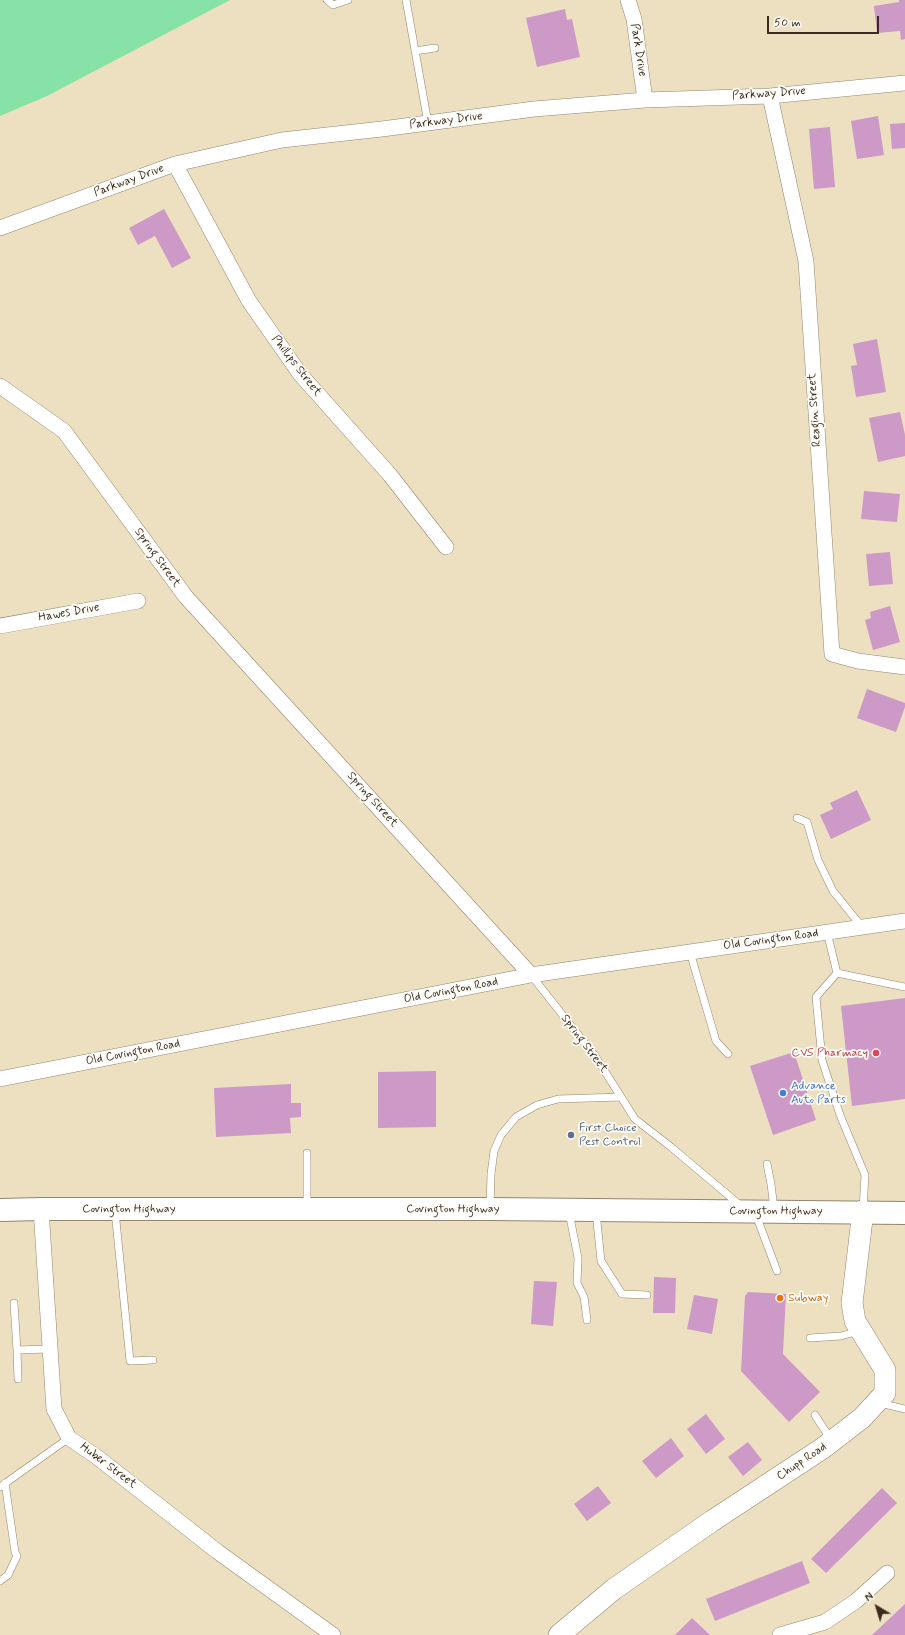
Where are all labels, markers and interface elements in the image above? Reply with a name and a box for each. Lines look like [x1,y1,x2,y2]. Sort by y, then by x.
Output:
scale bar [769,8,881,34]
text: 50 m [774,15,801,31]
street label: Park Drive [627,22,649,78]
street label: Parkway Drive [732,84,806,104]
street label: Parkway Drive [409,109,483,133]
street label: Parkway Drive [92,162,166,200]
street label: Phillips Street [268,333,324,399]
street label: Reagin Street [805,373,825,447]
street label: Spring Street [131,526,183,590]
street label: Hawes Drive [37,601,101,625]
street label: Spring Street [343,769,401,831]
street label: Old Covington Road [723,926,819,954]
street label: Old Covington Road [403,975,499,1007]
street label: Spring Street [557,1012,611,1076]
street label: Old Covington Road [85,1037,181,1069]
place label: CVS Pharmacy [791,1046,868,1060]
marker: CVS Pharmacy [871,1048,881,1058]
place label: Advance Auto Parts [791,1079,846,1107]
marker: Advance Auto Parts [778,1088,788,1098]
place label: First Choice Pest Control [579,1121,641,1149]
marker: First Choice Pest Control [566,1130,576,1140]
street label: Covington Highway [82,1202,176,1216]
street label: Covington Highway [406,1202,500,1216]
street label: Covington Highway [729,1204,823,1218]
place label: Subway [788,1291,828,1305]
marker: Subway [775,1293,785,1303]
street label: Huber Street [77,1440,139,1492]
street label: Chupp Road [774,1440,830,1484]
north arrow [857,1587,897,1627]
text: N [862,1590,877,1605]

